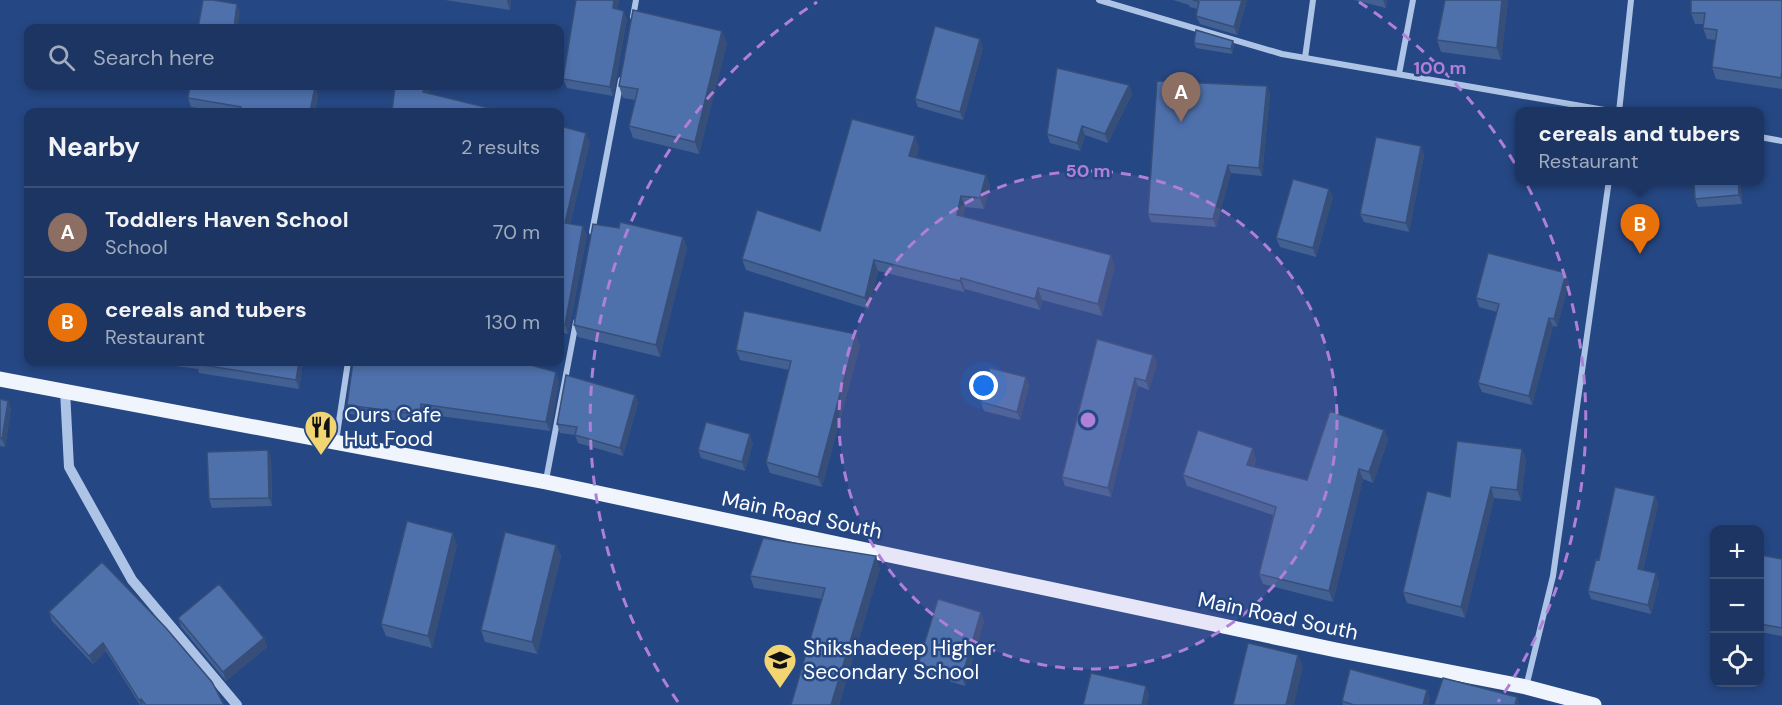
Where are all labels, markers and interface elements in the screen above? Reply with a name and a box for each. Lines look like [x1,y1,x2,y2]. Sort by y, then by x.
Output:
search box [24,24,564,90]
icon: search [45,41,78,74]
text: Search here [93,43,214,72]
text: 100 m [1413,56,1467,80]
pin: A [1162,72,1200,122]
popup [1515,107,1764,185]
text: cereals and tubers [1539,119,1740,148]
text: Nearby [48,130,140,164]
text: 2 results [461,134,540,160]
text: Restaurant [1539,148,1639,174]
text: 50 m [1065,159,1111,183]
pin: B [1620,204,1660,254]
text: Toddlers Haven School [105,205,349,234]
text: A [60,219,75,245]
text: 70 m [493,219,540,245]
text: School [105,234,168,260]
text: cereals and tubers [105,295,307,324]
text: B [61,309,74,335]
text: 130 m [485,309,540,335]
text: Restaurant [105,324,205,350]
your location [969,371,998,400]
place label: Ours Cafe Hut Food [344,401,441,453]
restaurant icon: Ours Cafe Hut Food [303,409,339,456]
centre of rings [1078,410,1098,430]
street label: Main Road South [719,484,885,546]
map controls [1710,525,1764,687]
button: + [1710,525,1764,579]
button: − [1710,579,1764,633]
street label: Main Road South [1195,585,1361,647]
button: locate [1710,633,1764,687]
place label: Shikshadeep Higher Secondary School [803,634,995,686]
school or university icon: Shikshadeep Higher Secondary School [762,642,798,689]

